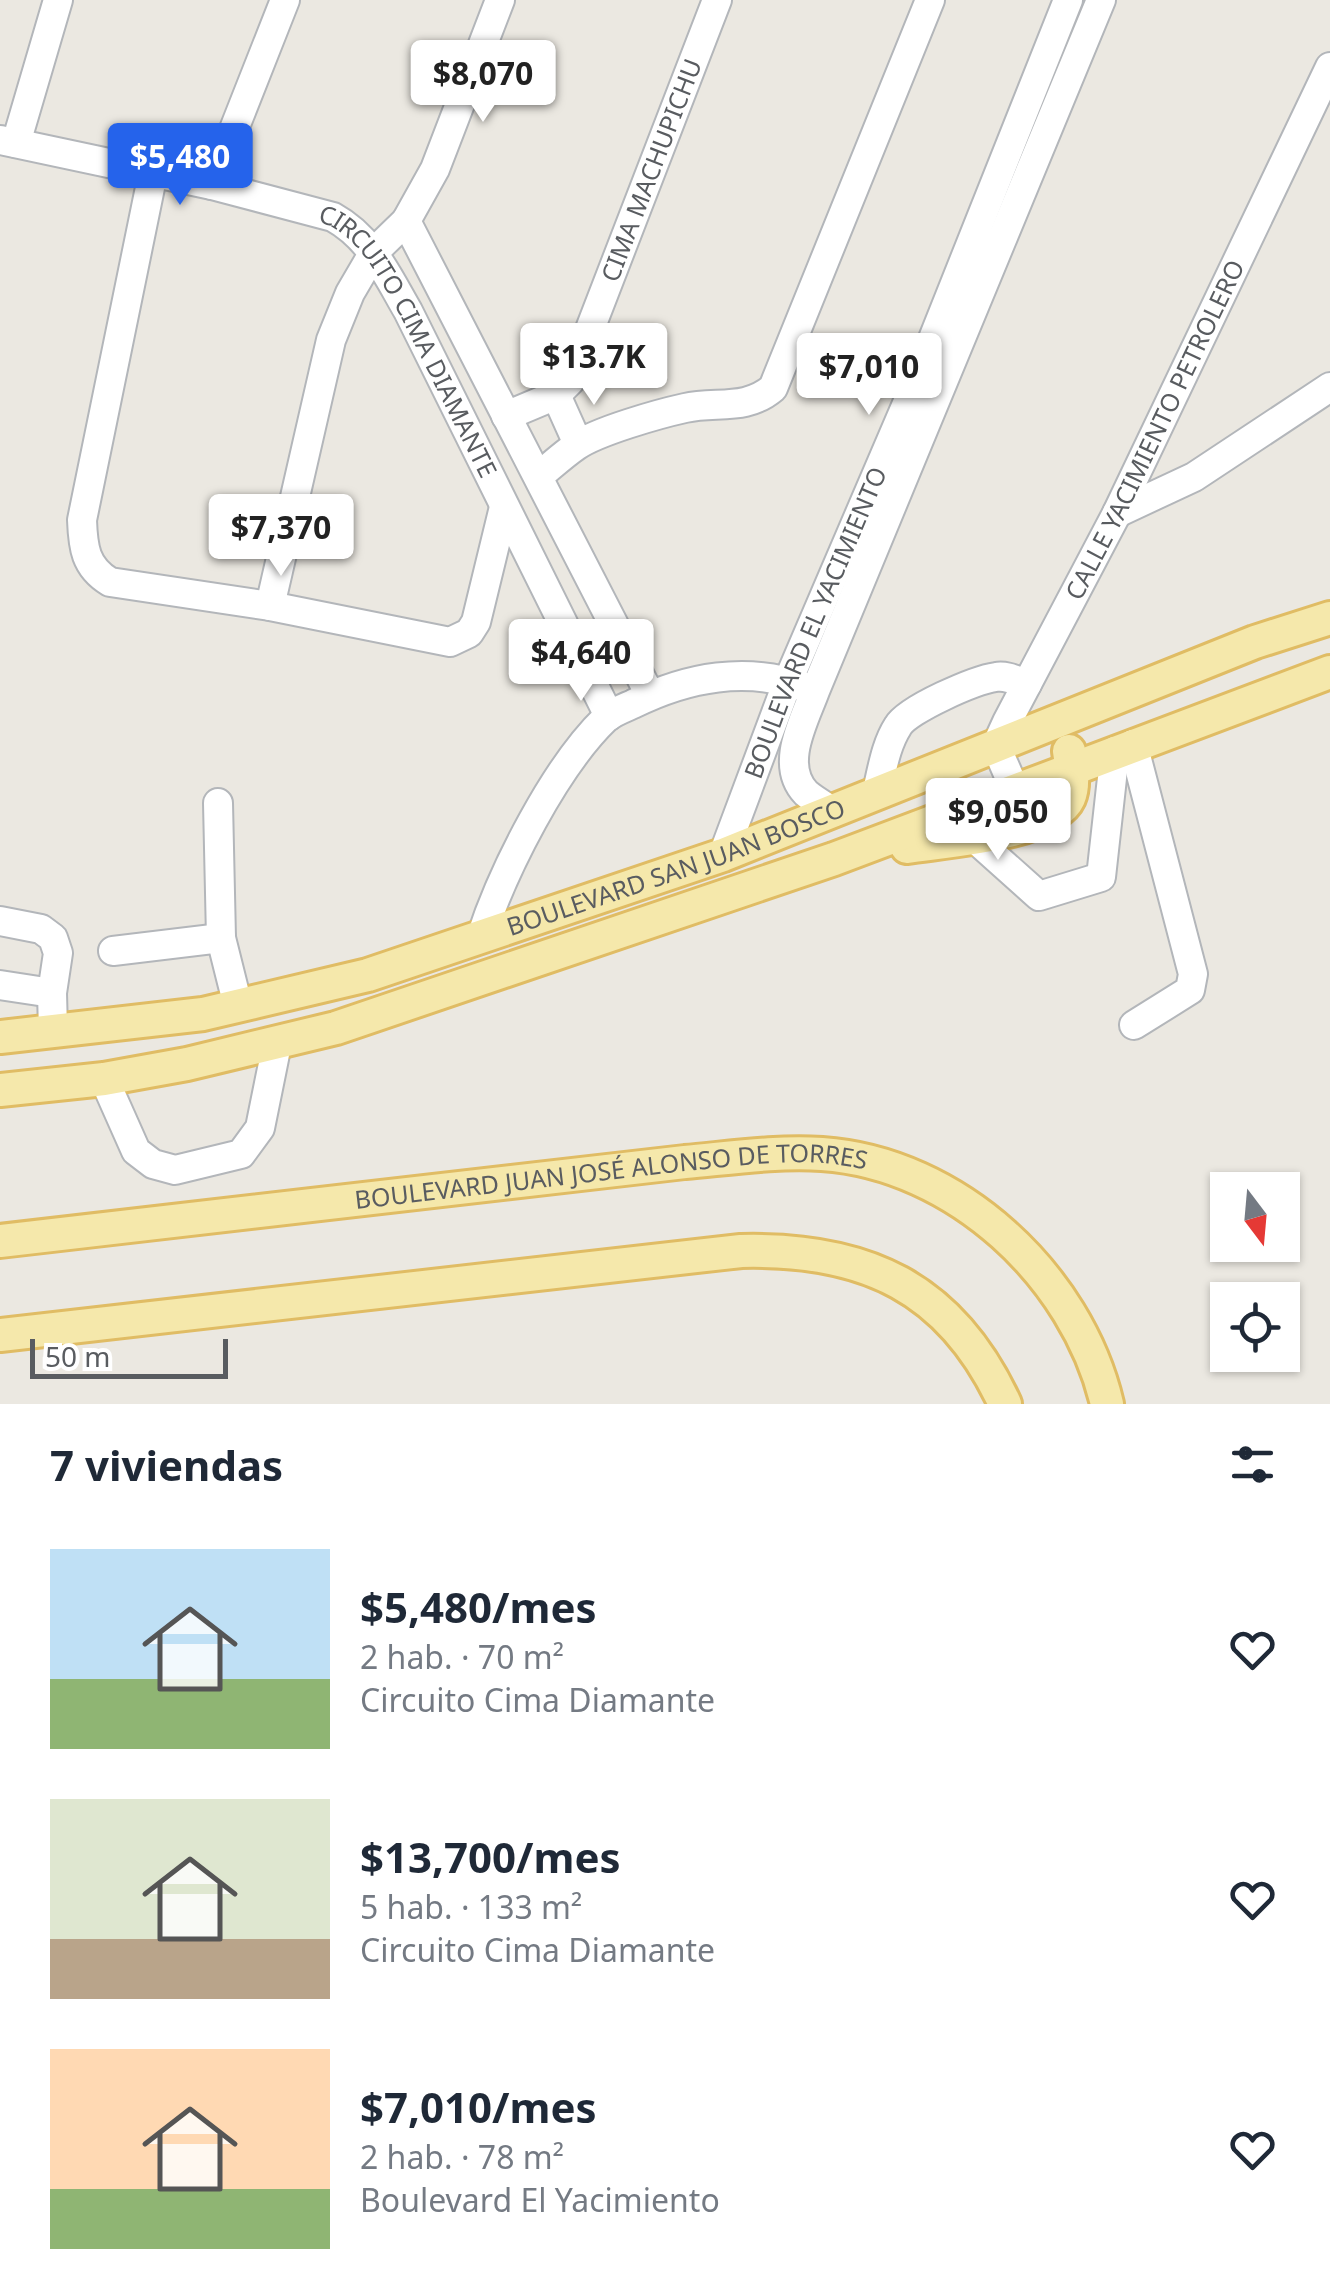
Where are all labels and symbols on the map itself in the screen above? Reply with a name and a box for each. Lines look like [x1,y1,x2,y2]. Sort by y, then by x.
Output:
pin: $8,070 [402,40,564,125]
street label: CIMA MACHUPICHU [592,53,709,286]
pin: $5,480 [99,123,261,208]
street label: CIRCUITO CIMA DIAMANTE [316,196,506,483]
street label: CALLE YACIMIENTO PETROLERO [1056,254,1252,605]
pin: $13.7K [513,323,675,408]
pin: $7,010 [788,333,950,418]
street label: BOULEVARD EL YACIMIENTO [735,461,894,783]
pin: $7,370 [200,494,362,579]
pin: $4,640 [500,619,662,704]
pin: $9,050 [917,778,1079,863]
street label: BOULEVARD SAN JUAN BOSCO [502,790,850,943]
street label: BOULEVARD JUAN JOSÉ ALONSO DE TORRES [353,1135,871,1216]
north arrow [1210,1172,1300,1262]
scale bar [30,1334,228,1378]

